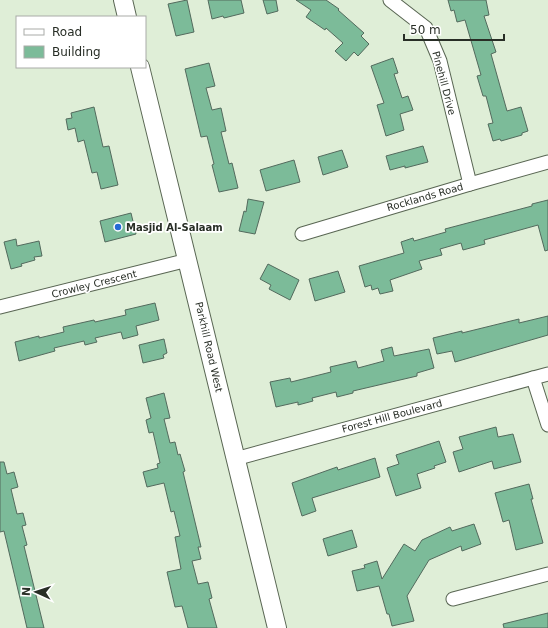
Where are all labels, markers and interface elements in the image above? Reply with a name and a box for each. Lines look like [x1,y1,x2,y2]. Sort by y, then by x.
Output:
legend [16,16,146,68]
scale bar [404,16,504,42]
text: 50 m [410,23,441,37]
text: Road [52,25,82,39]
text: Building [52,45,101,59]
street label: Pinehill Drive [430,50,458,116]
street label: Rocklands Road [386,181,464,213]
marker: Masjid Al-Salaam [113,222,123,232]
place label: Masjid Al-Salaam [126,222,223,233]
street label: Crowley Crescent [50,268,138,300]
street label: Parkhill Road West [193,301,225,393]
street label: Forest Hill Boulevard [341,397,443,435]
north arrow [16,572,56,612]
text: N [20,587,33,596]

